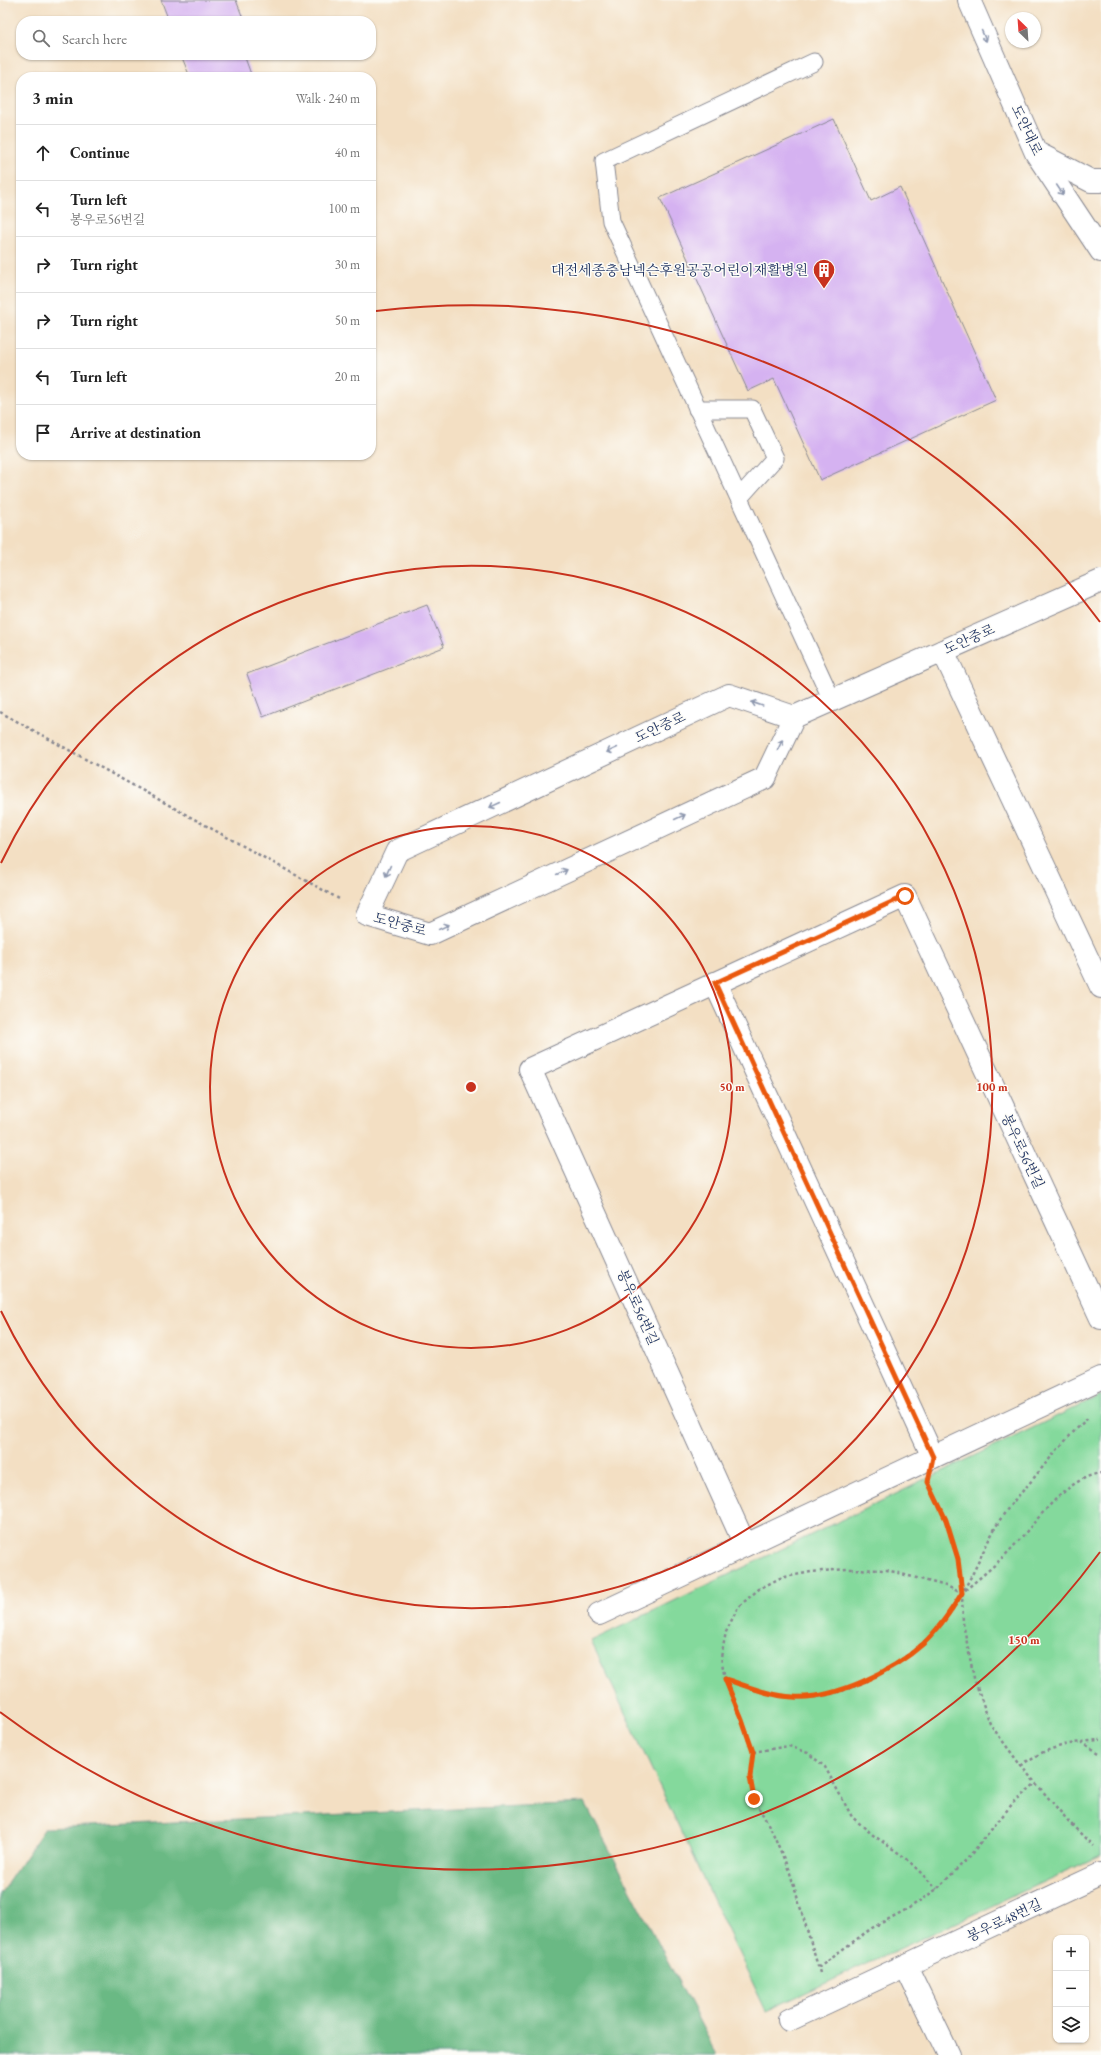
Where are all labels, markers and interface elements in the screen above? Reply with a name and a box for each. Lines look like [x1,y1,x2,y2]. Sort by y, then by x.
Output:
north arrow [1005,12,1041,48]
search box [16,16,376,60]
icon: search [30,27,52,49]
text: Search here [62,29,127,48]
one-way arrow [981,29,989,41]
text: 3 min [32,87,73,109]
text: Walk · 240 m [296,90,360,107]
street label: 도안대로 [1007,102,1047,159]
icon: ahead [32,142,54,164]
text: Continue [70,143,130,162]
text: 40 m [335,144,360,161]
one-way arrow [1056,184,1064,195]
text: Turn left [70,190,127,209]
icon: left [32,198,54,220]
text: 100 m [329,200,360,217]
text: 봉우로56번길 [70,211,145,228]
icon: right [32,254,54,276]
text: Turn right [70,255,138,274]
text: 30 m [335,256,360,273]
building icon: 대전세종충남넥슨후원공공어린이재활병원 [811,257,837,290]
place label: 대전세종충남넥슨후원공공어린이재활병원 [551,261,808,279]
icon: right [32,310,54,332]
text: Turn right [70,311,138,330]
text: 50 m [335,312,360,329]
icon: left [32,366,54,388]
text: Turn left [70,367,127,386]
text: 20 m [335,368,360,385]
icon: arrive [32,422,54,444]
text: Arrive at destination [70,423,201,442]
street label: 도안중로 [941,620,998,658]
one-way arrow [750,700,763,707]
street label: 도안중로 [632,707,689,747]
one-way arrow [777,739,784,751]
one-way arrow [607,747,619,754]
one-way arrow [489,802,501,809]
one-way arrow [674,813,686,820]
one-way arrow [384,864,391,876]
one-way arrow [556,868,568,875]
route start [896,887,914,905]
street label: 도안중로 [372,908,429,940]
one-way arrow [438,923,450,930]
text: 50 m [719,1079,745,1095]
text: 100 m [976,1079,1008,1095]
centre of rings [464,1080,478,1094]
street label: 봉우로56번길 [998,1110,1048,1192]
street label: 봉우로56번길 [613,1266,663,1348]
text: 150 m [1008,1632,1040,1648]
route end [745,1790,763,1808]
street label: 봉우로48번길 [963,1895,1045,1945]
map controls [1053,1935,1089,2043]
button: + [1053,1935,1089,1971]
button: − [1053,1971,1089,2007]
button: layers [1053,2007,1089,2043]

